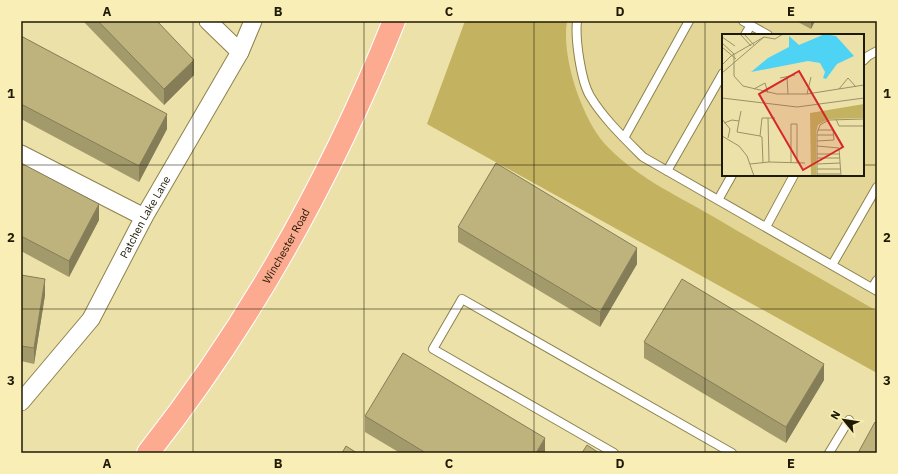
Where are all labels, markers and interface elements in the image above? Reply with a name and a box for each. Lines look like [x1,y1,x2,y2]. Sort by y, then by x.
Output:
text: A [103,3,112,20]
text: B [274,3,283,20]
text: C [445,3,454,20]
text: D [615,3,625,20]
text: E [787,3,795,20]
inset map [722,34,864,176]
text: 1 [7,85,15,102]
text: 1 [883,85,891,102]
street label: Patchen Lake Lane [117,173,173,261]
street label: Winchester Road [259,206,313,286]
text: 2 [7,229,15,246]
text: 2 [883,229,891,246]
text: 3 [7,372,15,389]
text: 3 [883,372,891,389]
north arrow [824,400,864,440]
text: N [827,408,843,422]
text: A [103,455,112,472]
text: B [274,455,283,472]
text: C [445,455,454,472]
text: D [615,455,625,472]
text: E [787,455,795,472]

